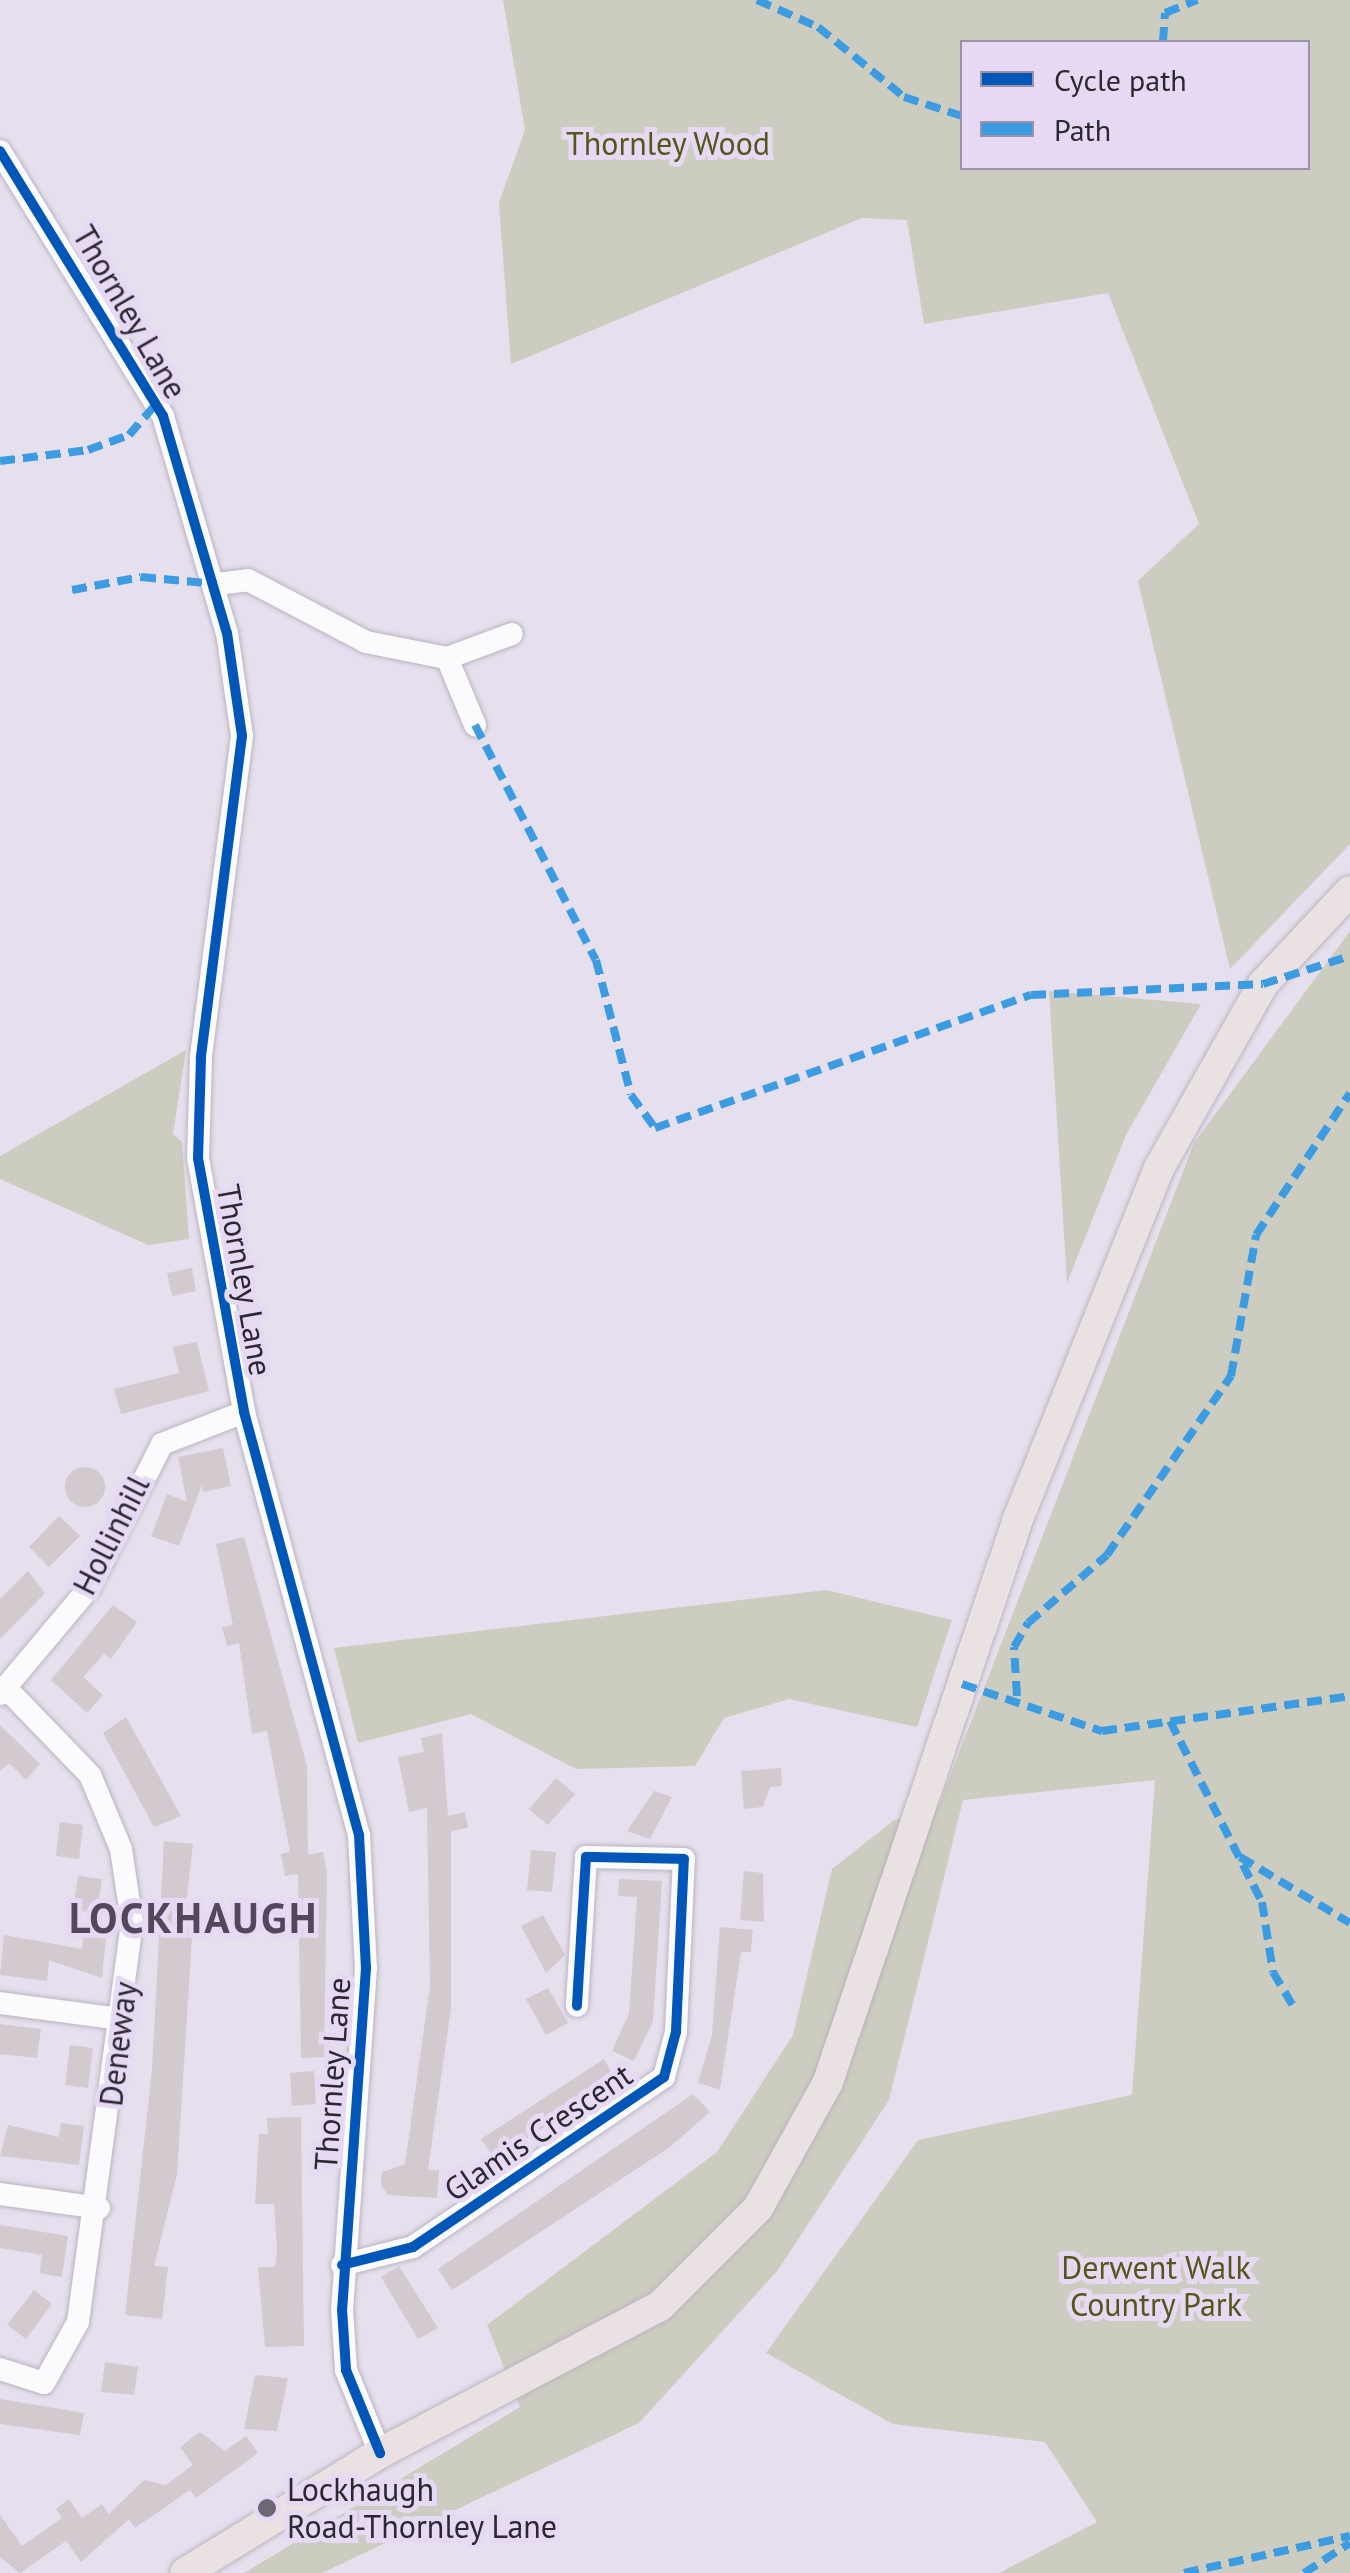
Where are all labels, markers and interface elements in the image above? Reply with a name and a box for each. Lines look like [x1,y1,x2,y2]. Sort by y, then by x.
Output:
legend [960,40,1310,170]
text: Cycle path [1054,60,1187,99]
text: Path [1054,110,1111,149]
park label: Thornley Wood [565,124,771,162]
street label: Thornley Lane [65,218,195,406]
street label: Thornley Lane [209,1181,281,1379]
street label: Hollinhill [65,1469,157,1601]
district label: LOCKHAUGH [69,1893,319,1943]
street label: Thornley Lane [306,1976,358,2172]
street label: Deneway [91,1980,145,2108]
street label: Glamis Crescent [437,2055,639,2209]
park label: Derwent Walk Country Park [1061,2249,1251,2324]
place label: Lockhaugh Road-Thornley Lane [287,2471,558,2546]
marker: Lockhaugh Road-Thornley Lane [256,2497,278,2519]

